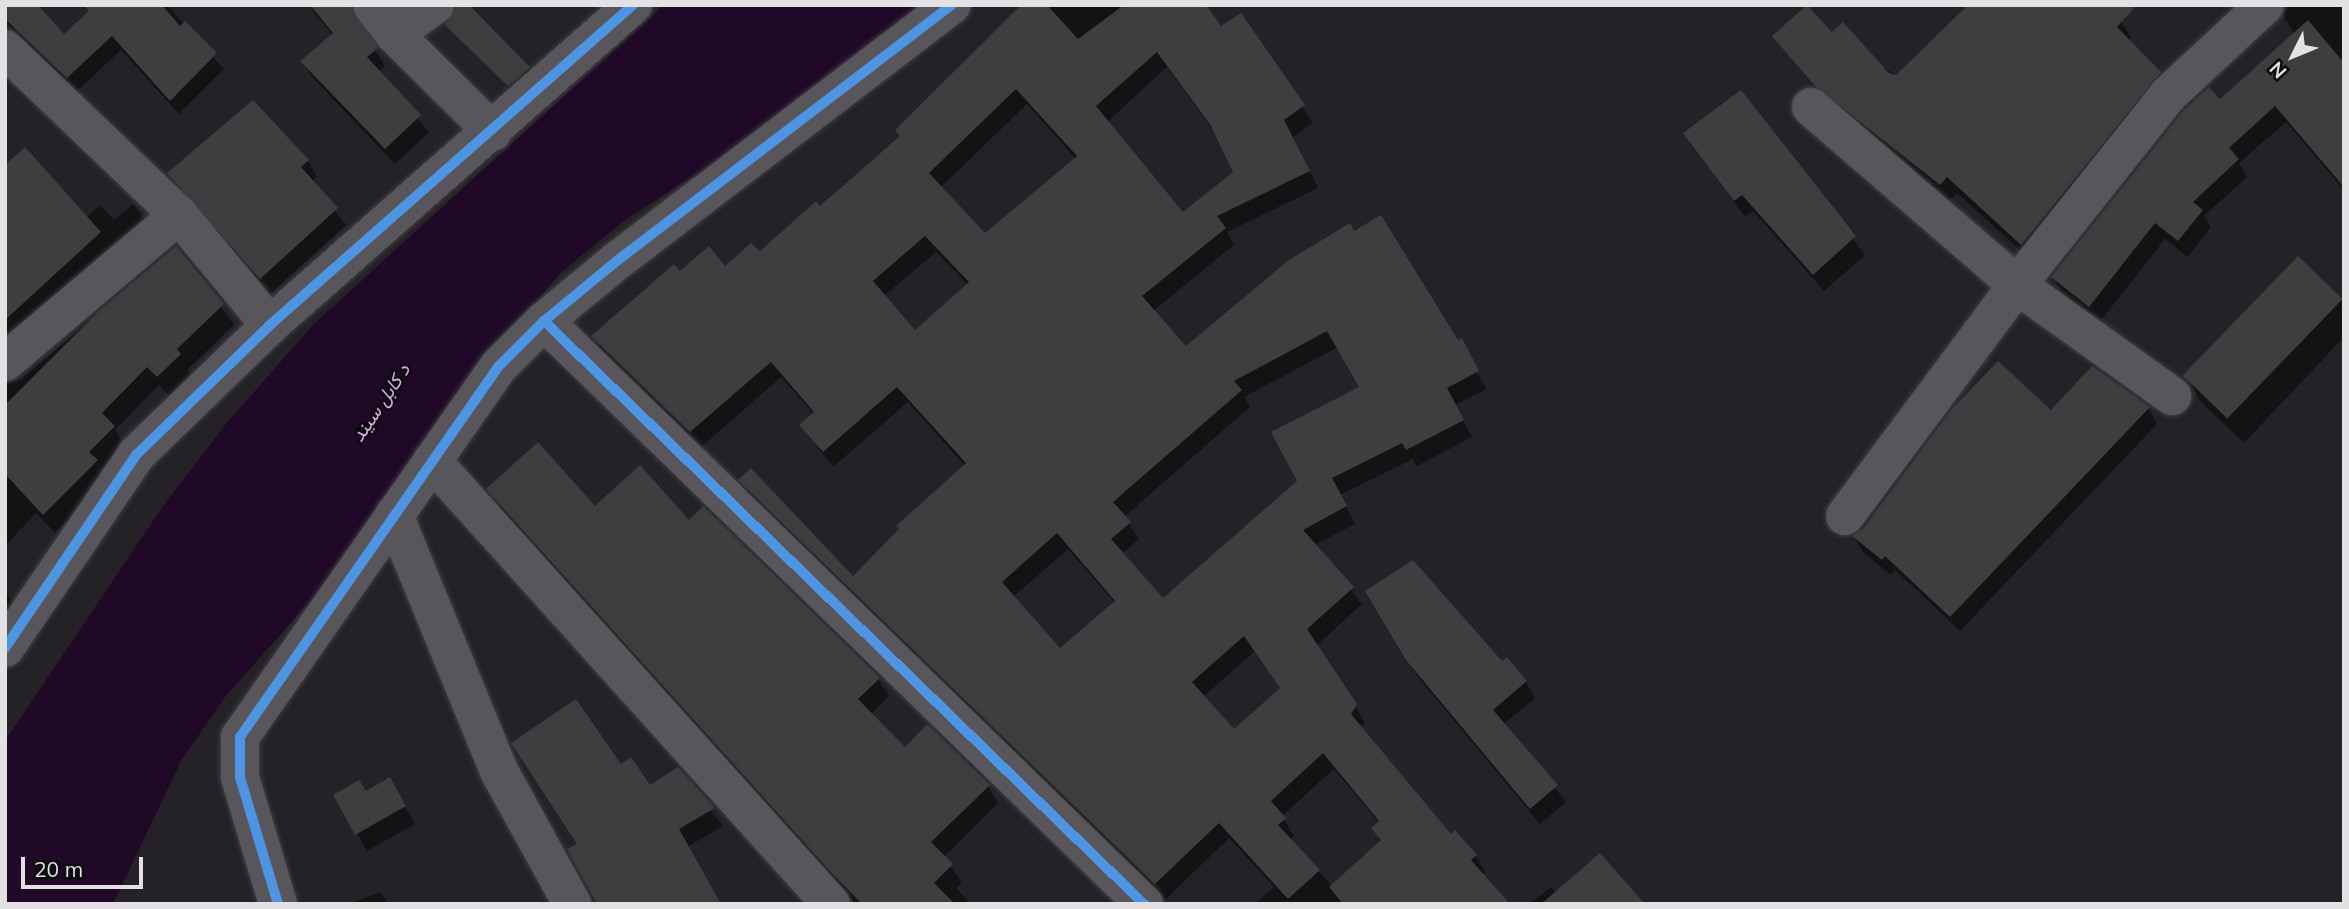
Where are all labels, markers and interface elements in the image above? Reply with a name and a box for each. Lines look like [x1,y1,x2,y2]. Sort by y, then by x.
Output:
north arrow [2258,21,2328,91]
text: N [2264,57,2291,84]
water label: د کابل سيند [347,360,415,446]
scale bar [24,842,147,886]
text: 20 m [34,856,83,882]

